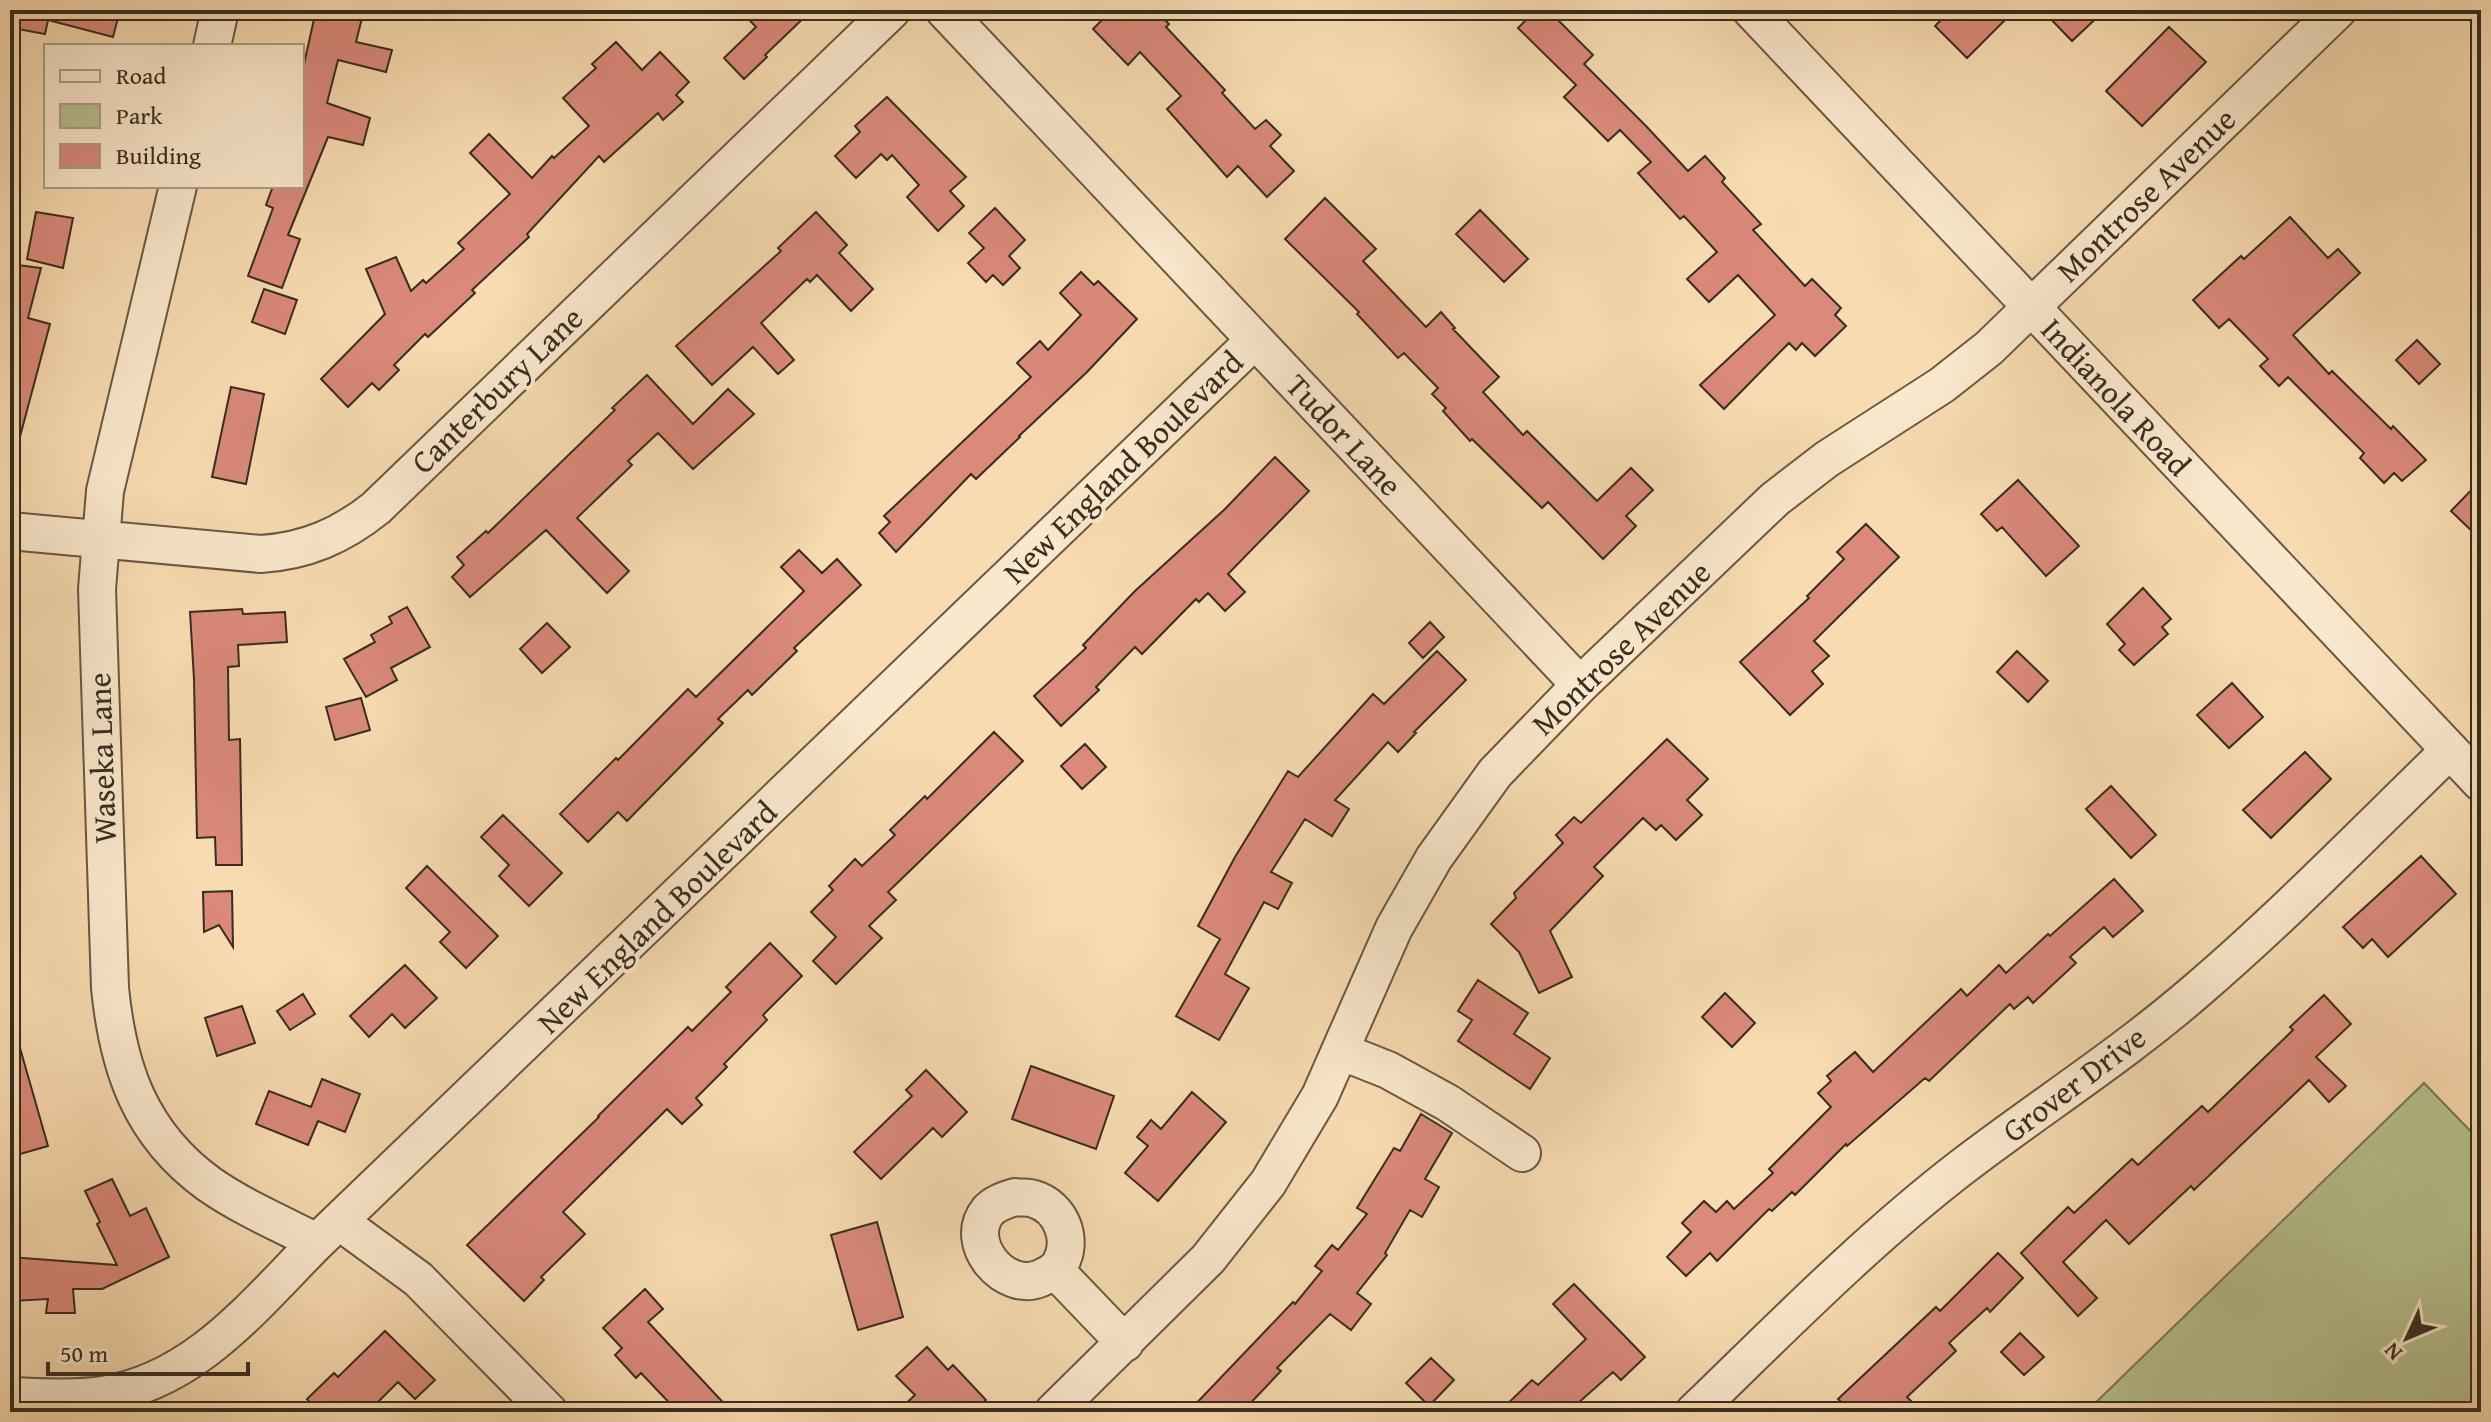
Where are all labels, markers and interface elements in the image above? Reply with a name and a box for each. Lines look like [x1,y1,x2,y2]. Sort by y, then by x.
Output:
legend [44,44,304,188]
text: Road [116,58,166,93]
street label: Montrose Avenue [2045,96,2246,293]
text: Park [116,98,163,133]
text: Building [116,138,201,173]
street label: Canterbury Lane [400,295,593,484]
street label: Indianola Road [2030,307,2202,486]
street label: New England Boulevard [992,339,1253,594]
street label: Tudor Lane [1275,363,1414,506]
street label: Montrose Avenue [1520,549,1721,746]
street label: Waseka Lane [75,672,128,844]
street label: New England Boulevard [526,789,787,1044]
street label: Grover Drive [1992,1014,2156,1153]
north arrow [2367,1298,2447,1378]
scale bar [48,1326,248,1376]
text: N [2376,1335,2409,1368]
text: 50 m [60,1336,108,1371]

